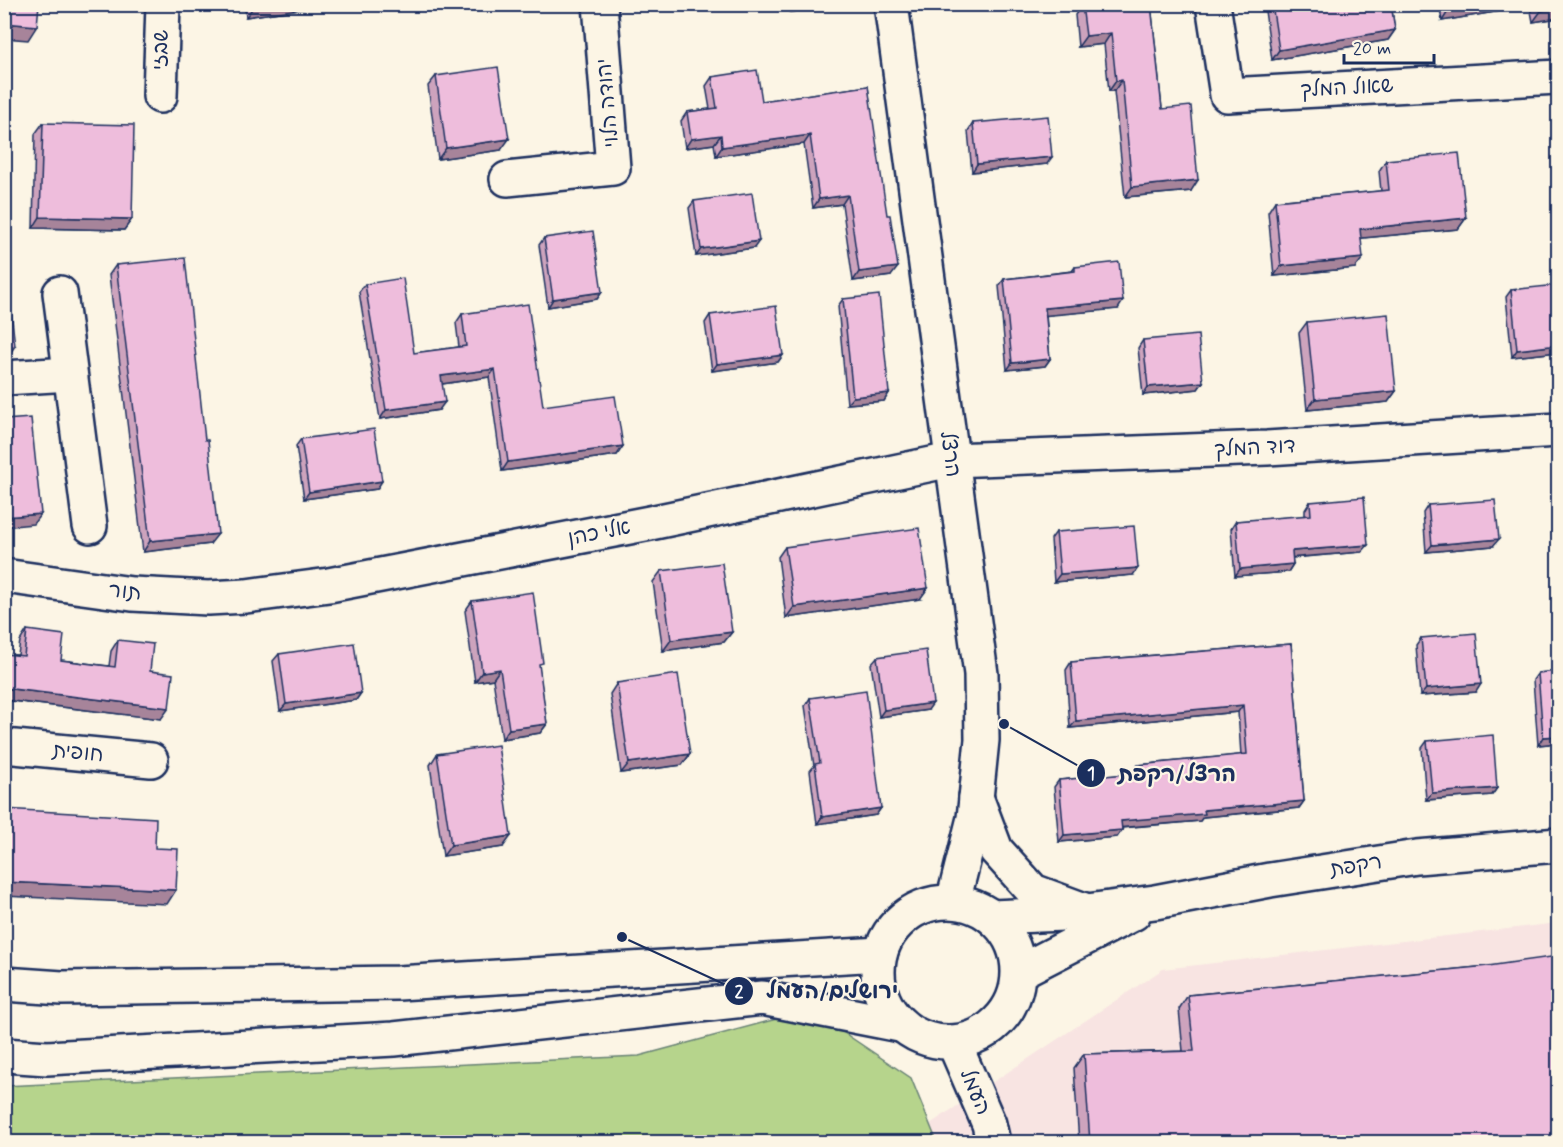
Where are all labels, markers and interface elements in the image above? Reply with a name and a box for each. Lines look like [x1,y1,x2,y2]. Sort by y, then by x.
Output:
scale bar [1344,27,1434,65]
street label: שבזי [146,29,176,71]
text: 20 m [1353,37,1391,61]
street label: יהודה הלוי [590,57,626,149]
street label: שאול המלך [1300,72,1394,104]
street label: הרצל [933,429,967,479]
street label: דוד המלך [1214,432,1296,464]
street label: אלי כהן [565,513,633,553]
street label: תור [107,576,143,608]
street label: חופית [50,737,105,769]
callout: הרצל/רקפת [1076,753,1248,793]
text: הרצל/רקפת [1116,761,1236,789]
text: 1 [1087,762,1095,786]
street label: רקפת [1327,848,1384,884]
callout: ירושלים/העמל [724,971,910,1011]
text: ירושלים/העמל [766,978,898,1006]
text: 2 [735,980,744,1004]
street label: העמל [953,1065,997,1119]

